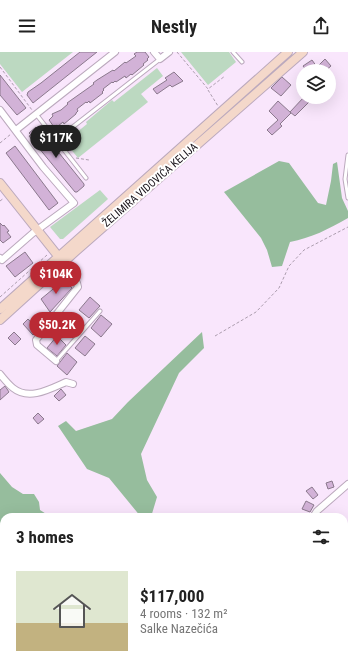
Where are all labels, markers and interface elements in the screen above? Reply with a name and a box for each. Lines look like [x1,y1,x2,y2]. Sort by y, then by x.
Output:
icon: menu [16,15,38,37]
icon: share [310,15,332,37]
text: Nestly [151,16,197,37]
map controls [296,64,336,104]
button: layers [296,64,336,104]
pin: $117K [28,125,84,159]
text: $117K [39,130,73,145]
street label: ŽELIMIRA VIDOVIĆA KELIJA [99,139,201,230]
pin: $104K [28,261,84,295]
text: $104K [39,266,73,281]
pin: $50.2K [24,312,90,346]
text: $50.2K [38,317,76,332]
icon: filters [310,526,332,548]
text: 3 homes [16,527,74,547]
text: $117,000 [140,586,204,606]
icon: home [48,587,96,635]
text: 4 rooms · 132 m² [140,606,227,621]
text: Salke Nazečića [140,621,218,636]

